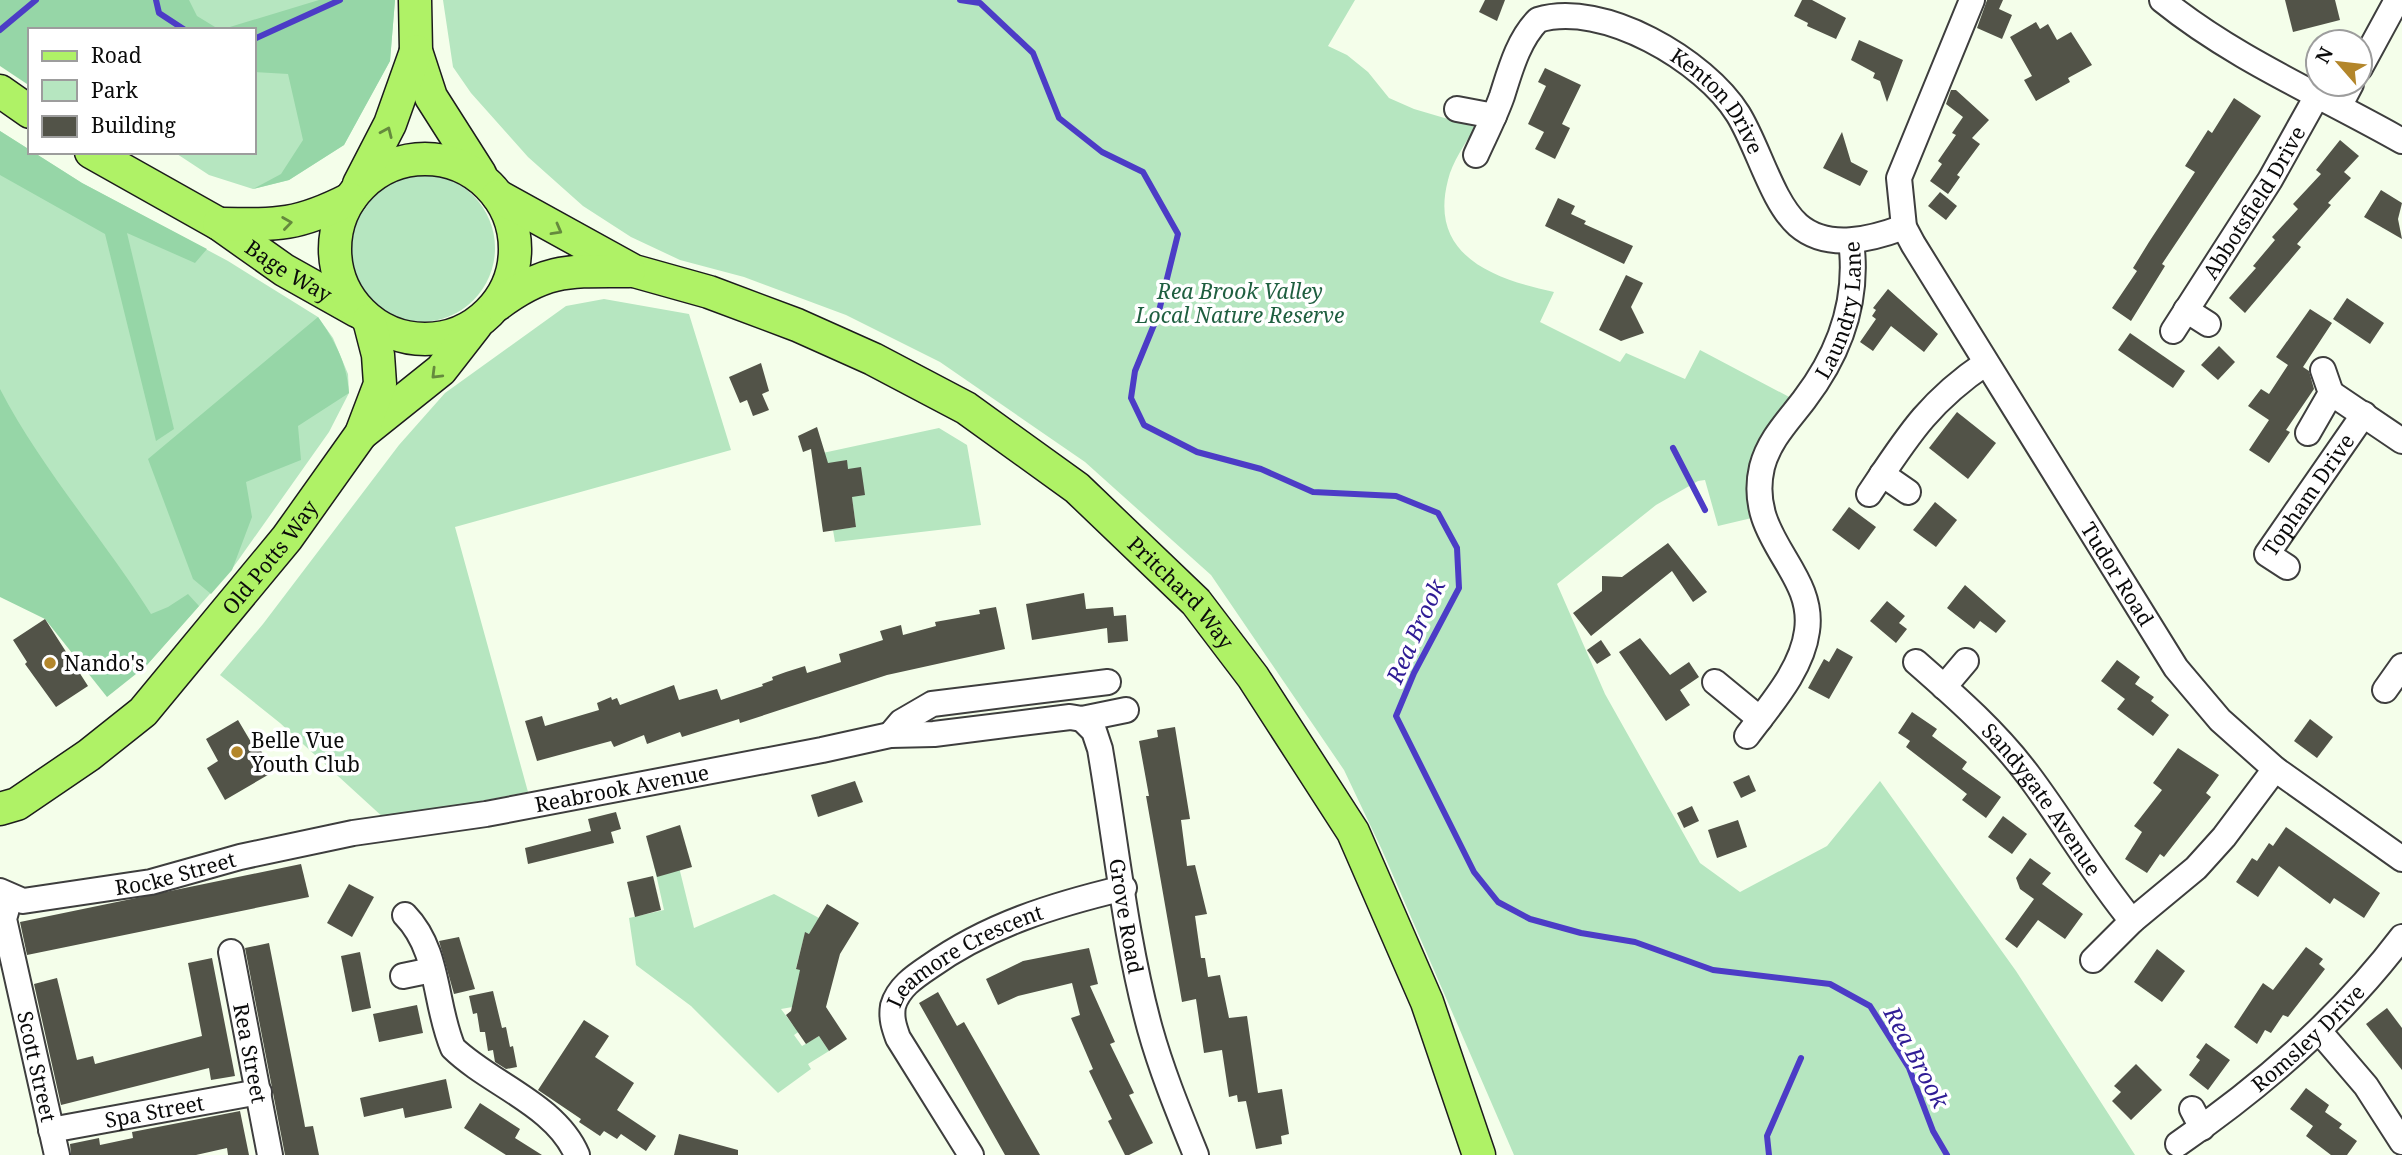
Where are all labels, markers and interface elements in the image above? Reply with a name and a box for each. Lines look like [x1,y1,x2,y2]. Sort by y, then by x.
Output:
legend [28,28,256,154]
north arrow [2304,28,2374,98]
text: Road [91,41,142,69]
street label: Kenton Drive [1665,41,1770,158]
text: N [2309,42,2339,68]
text: Park [91,76,138,104]
text: Building [91,111,176,139]
street label: Abbotsfield Drive [2196,121,2311,284]
one-way arrow [379,126,393,139]
one-way arrow [281,215,293,230]
one-way arrow [550,222,562,236]
street label: Bage Way [240,233,337,308]
street label: Laundry Lane [1808,240,1867,384]
park label: Rea Brook Valley Local Nature Reserve [1135,277,1344,329]
one-way arrow [432,366,445,379]
street label: Topham Drive [2256,428,2360,561]
street label: Old Potts Way [216,494,324,620]
street label: Tudor Road [2075,517,2160,631]
street label: Pritchard Way [1122,530,1241,654]
water label: Rea Brook [1377,573,1453,689]
place label: Nando's [64,649,145,677]
marker: Nando's [42,655,58,671]
street label: Sandygate Avenue [1976,717,2108,881]
place label: Belle Vue Youth Club [250,726,360,778]
marker: Belle Vue Youth Club [229,744,245,760]
street label: Reabrook Avenue [532,758,711,818]
street label: Rocke Street [113,845,239,901]
street label: Grove Road [1103,856,1150,976]
street label: Leamore Crescent [880,898,1046,1012]
street label: Romsley Drive [2245,978,2371,1098]
water label: Rea Brook [1876,1000,1958,1114]
street label: Rea Street [227,1001,274,1105]
street label: Scott Street [11,1008,63,1125]
street label: Spa Street [102,1088,206,1134]

